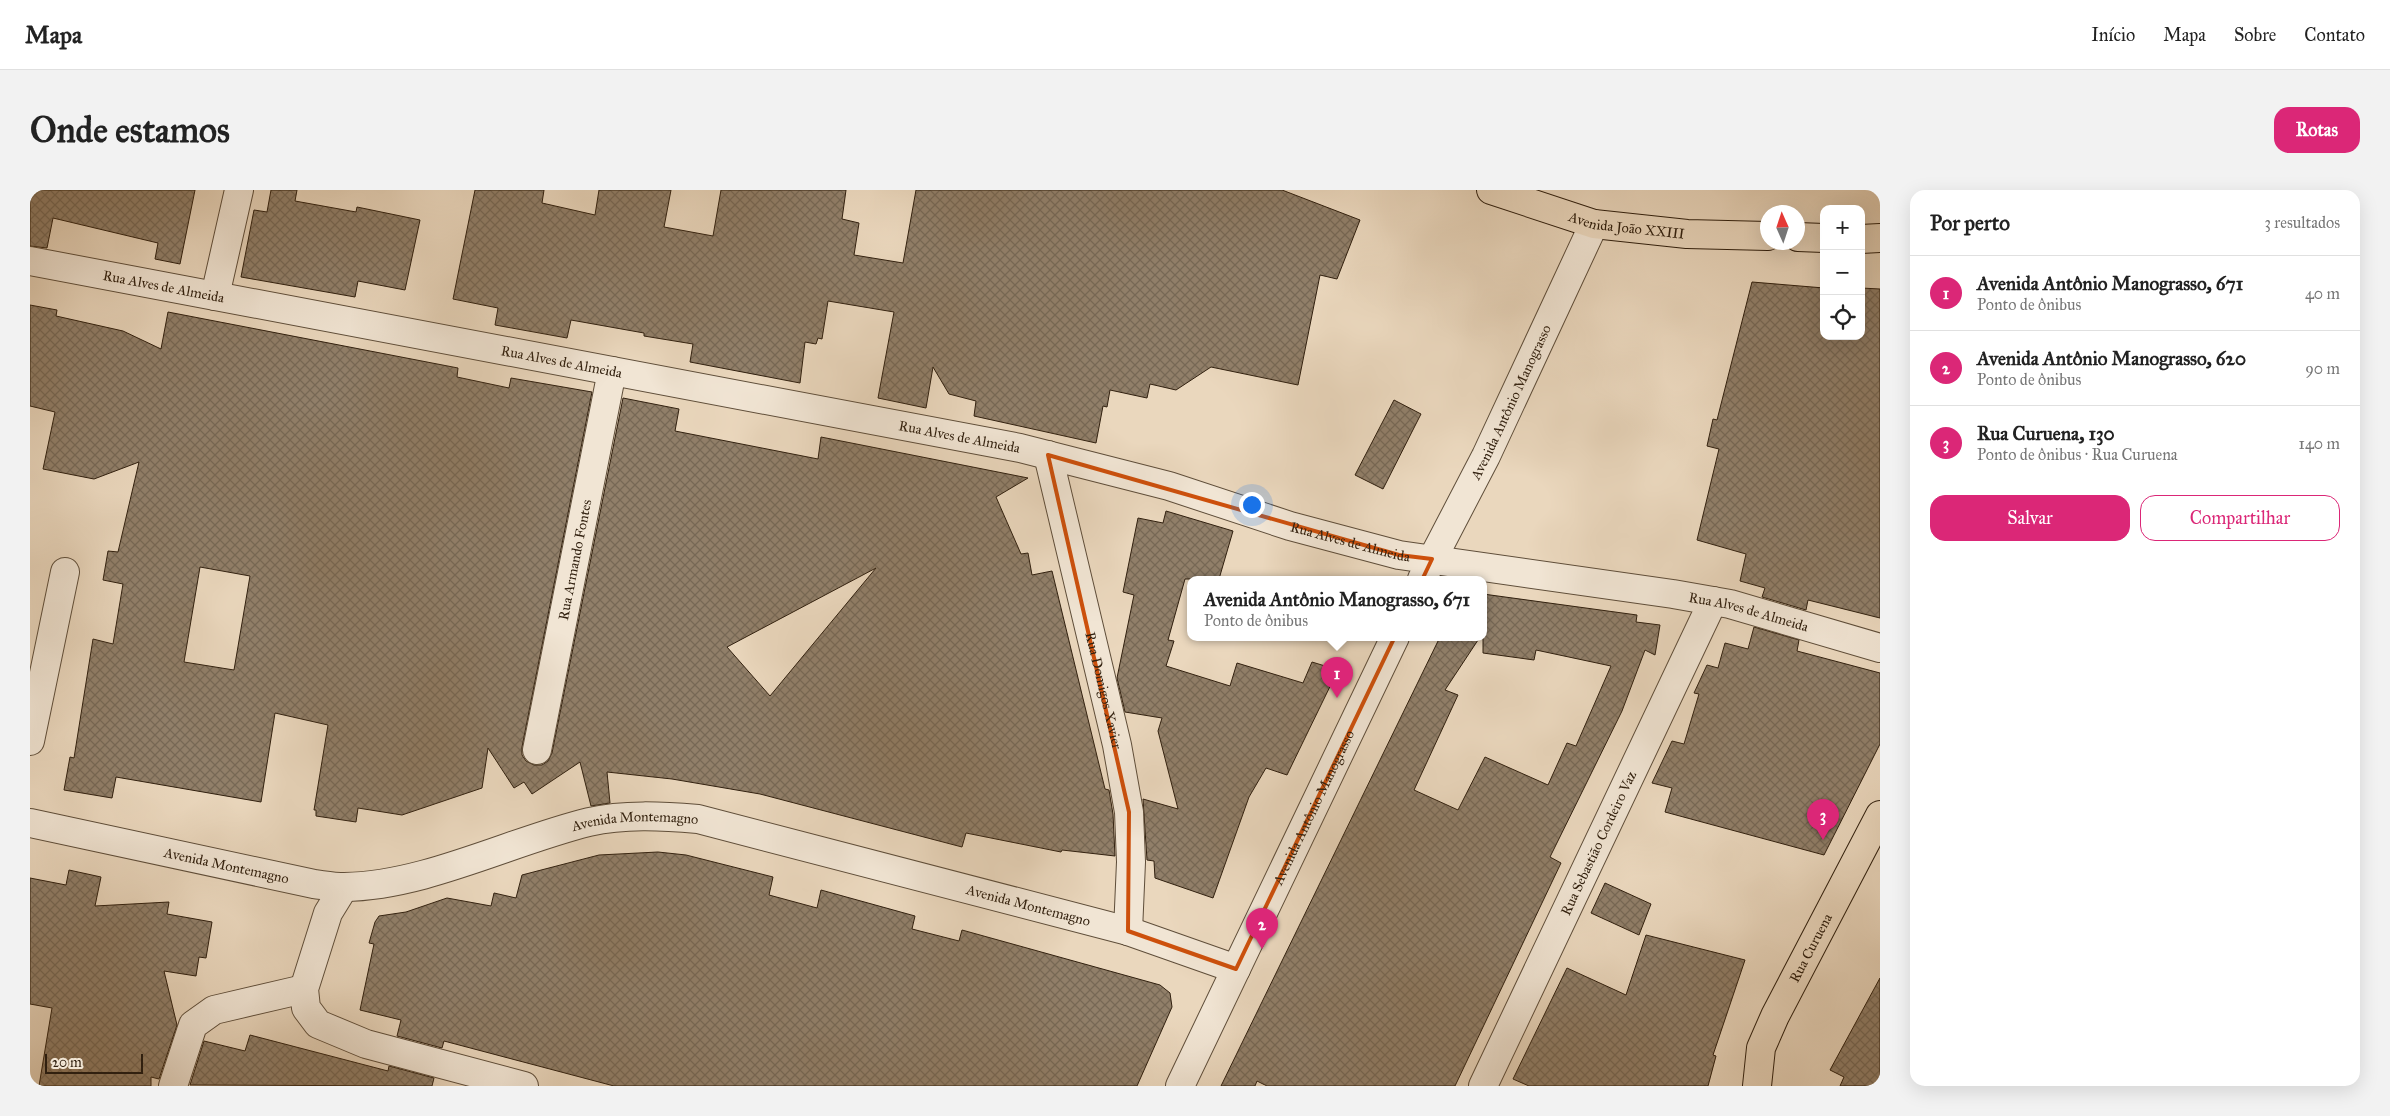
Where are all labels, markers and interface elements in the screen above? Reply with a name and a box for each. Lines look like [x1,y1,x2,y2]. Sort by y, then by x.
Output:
text: Mapa [25,20,82,50]
text: Início [2091,24,2135,46]
text: Mapa [2163,24,2206,46]
text: Sobre [2234,24,2276,46]
text: Contato [2304,24,2365,46]
button: Rotas [2274,107,2360,153]
text: Onde estamos [30,109,230,152]
north arrow [1760,205,1805,250]
map controls [1820,205,1865,340]
button: + [1820,205,1865,250]
street label: Avenida João XXIII [1566,208,1685,243]
text: Por perto [1930,210,2010,236]
text: 3 resultados [2265,213,2340,232]
button: − [1820,250,1865,295]
street label: Rua Alves de Almeida [101,267,226,307]
text: Avenida Antônio Manograsso, 671 [1977,272,2243,295]
text: 1 [1943,284,1949,303]
text: 40 m [2305,284,2340,303]
button: locate [1820,295,1865,340]
text: Ponto de ônibus [1977,295,2081,314]
street label: Avenida Antônio Manograsso [1467,322,1555,484]
street label: Rua Alves de Almeida [499,342,624,382]
text: Avenida Antônio Manograsso, 620 [1977,347,2246,370]
text: 2 [1942,359,1950,378]
text: 90 m [2305,359,2340,378]
text: Ponto de ônibus [1977,370,2081,389]
street label: Rua Alves de Almeida [897,417,1022,457]
text: Rua Curuena, 130 [1977,422,2115,445]
text: 3 [1943,434,1949,453]
text: 140 m [2299,434,2340,453]
text: Ponto de ônibus · Rua Curuena [1977,445,2178,464]
your location [1239,492,1265,518]
button: Salvar [1930,495,2130,541]
button: Compartilhar [2140,495,2340,541]
street label: Rua Armando Fontes [555,498,595,622]
street label: Rua Alves de Almeida [1288,518,1411,565]
popup [1187,576,1487,641]
text: Avenida Antônio Manograsso, 671 [1204,588,1470,611]
street label: Rua Alves de Almeida [1687,589,1810,636]
text: Ponto de ônibus [1204,611,1308,630]
street label: Rua Domigos Xavier [1081,630,1126,751]
pin: 1 [1321,657,1353,698]
street label: Avenida Antônio Manograsso [1269,727,1358,889]
street label: Rua Sebastião Cordeiro Vaz [1557,768,1640,918]
pin: 3 [1807,799,1839,840]
street label: Avenida Montemagno [569,808,699,835]
street label: Avenida Montemagno [161,844,290,887]
street label: Avenida Montemagno [964,881,1092,930]
pin: 2 [1246,908,1278,949]
street label: Rua Curuena [1786,911,1836,985]
scale bar [45,1051,142,1074]
text: 20 m [52,1054,82,1071]

